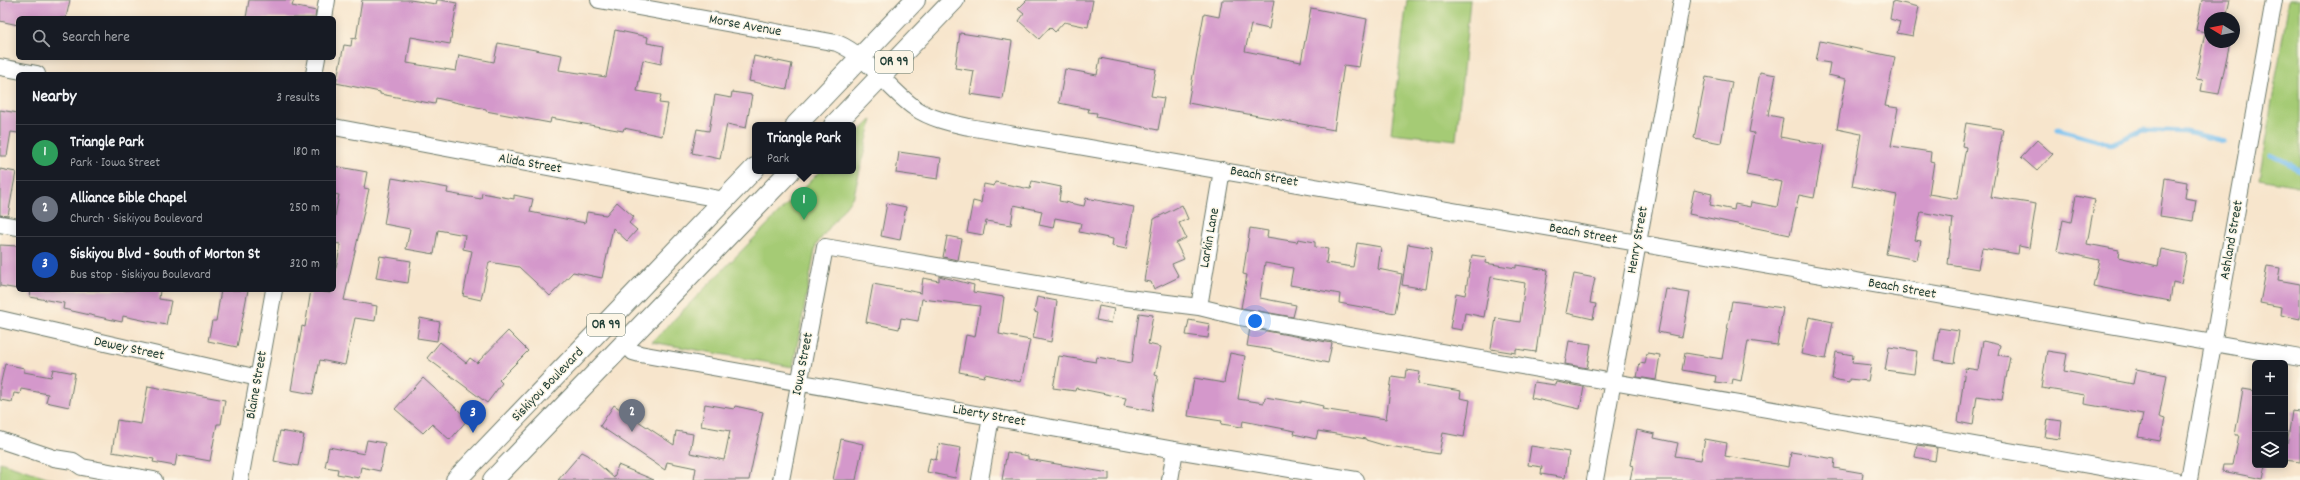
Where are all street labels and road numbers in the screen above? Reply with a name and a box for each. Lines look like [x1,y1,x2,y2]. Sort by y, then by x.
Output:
street label: Morse Avenue [707,10,783,42]
road number: OR 99 [875,51,913,73]
street label: Alida Street [497,149,563,179]
street label: Beach Street [1228,161,1300,193]
street label: Ashland Street [2215,199,2249,281]
street label: Henry Street [1622,205,1654,275]
street label: Larkin Lane [1195,207,1225,269]
street label: Beach Street [1547,218,1619,250]
street label: Beach Street [1866,273,1938,305]
road number: OR 99 [587,314,625,336]
street label: Iowa Street [787,331,819,397]
street label: Dewey Street [92,332,166,366]
street label: Siskiyou Boulevard [507,343,589,427]
street label: Blaine Street [241,349,273,421]
street label: Liberty Street [951,400,1027,432]

